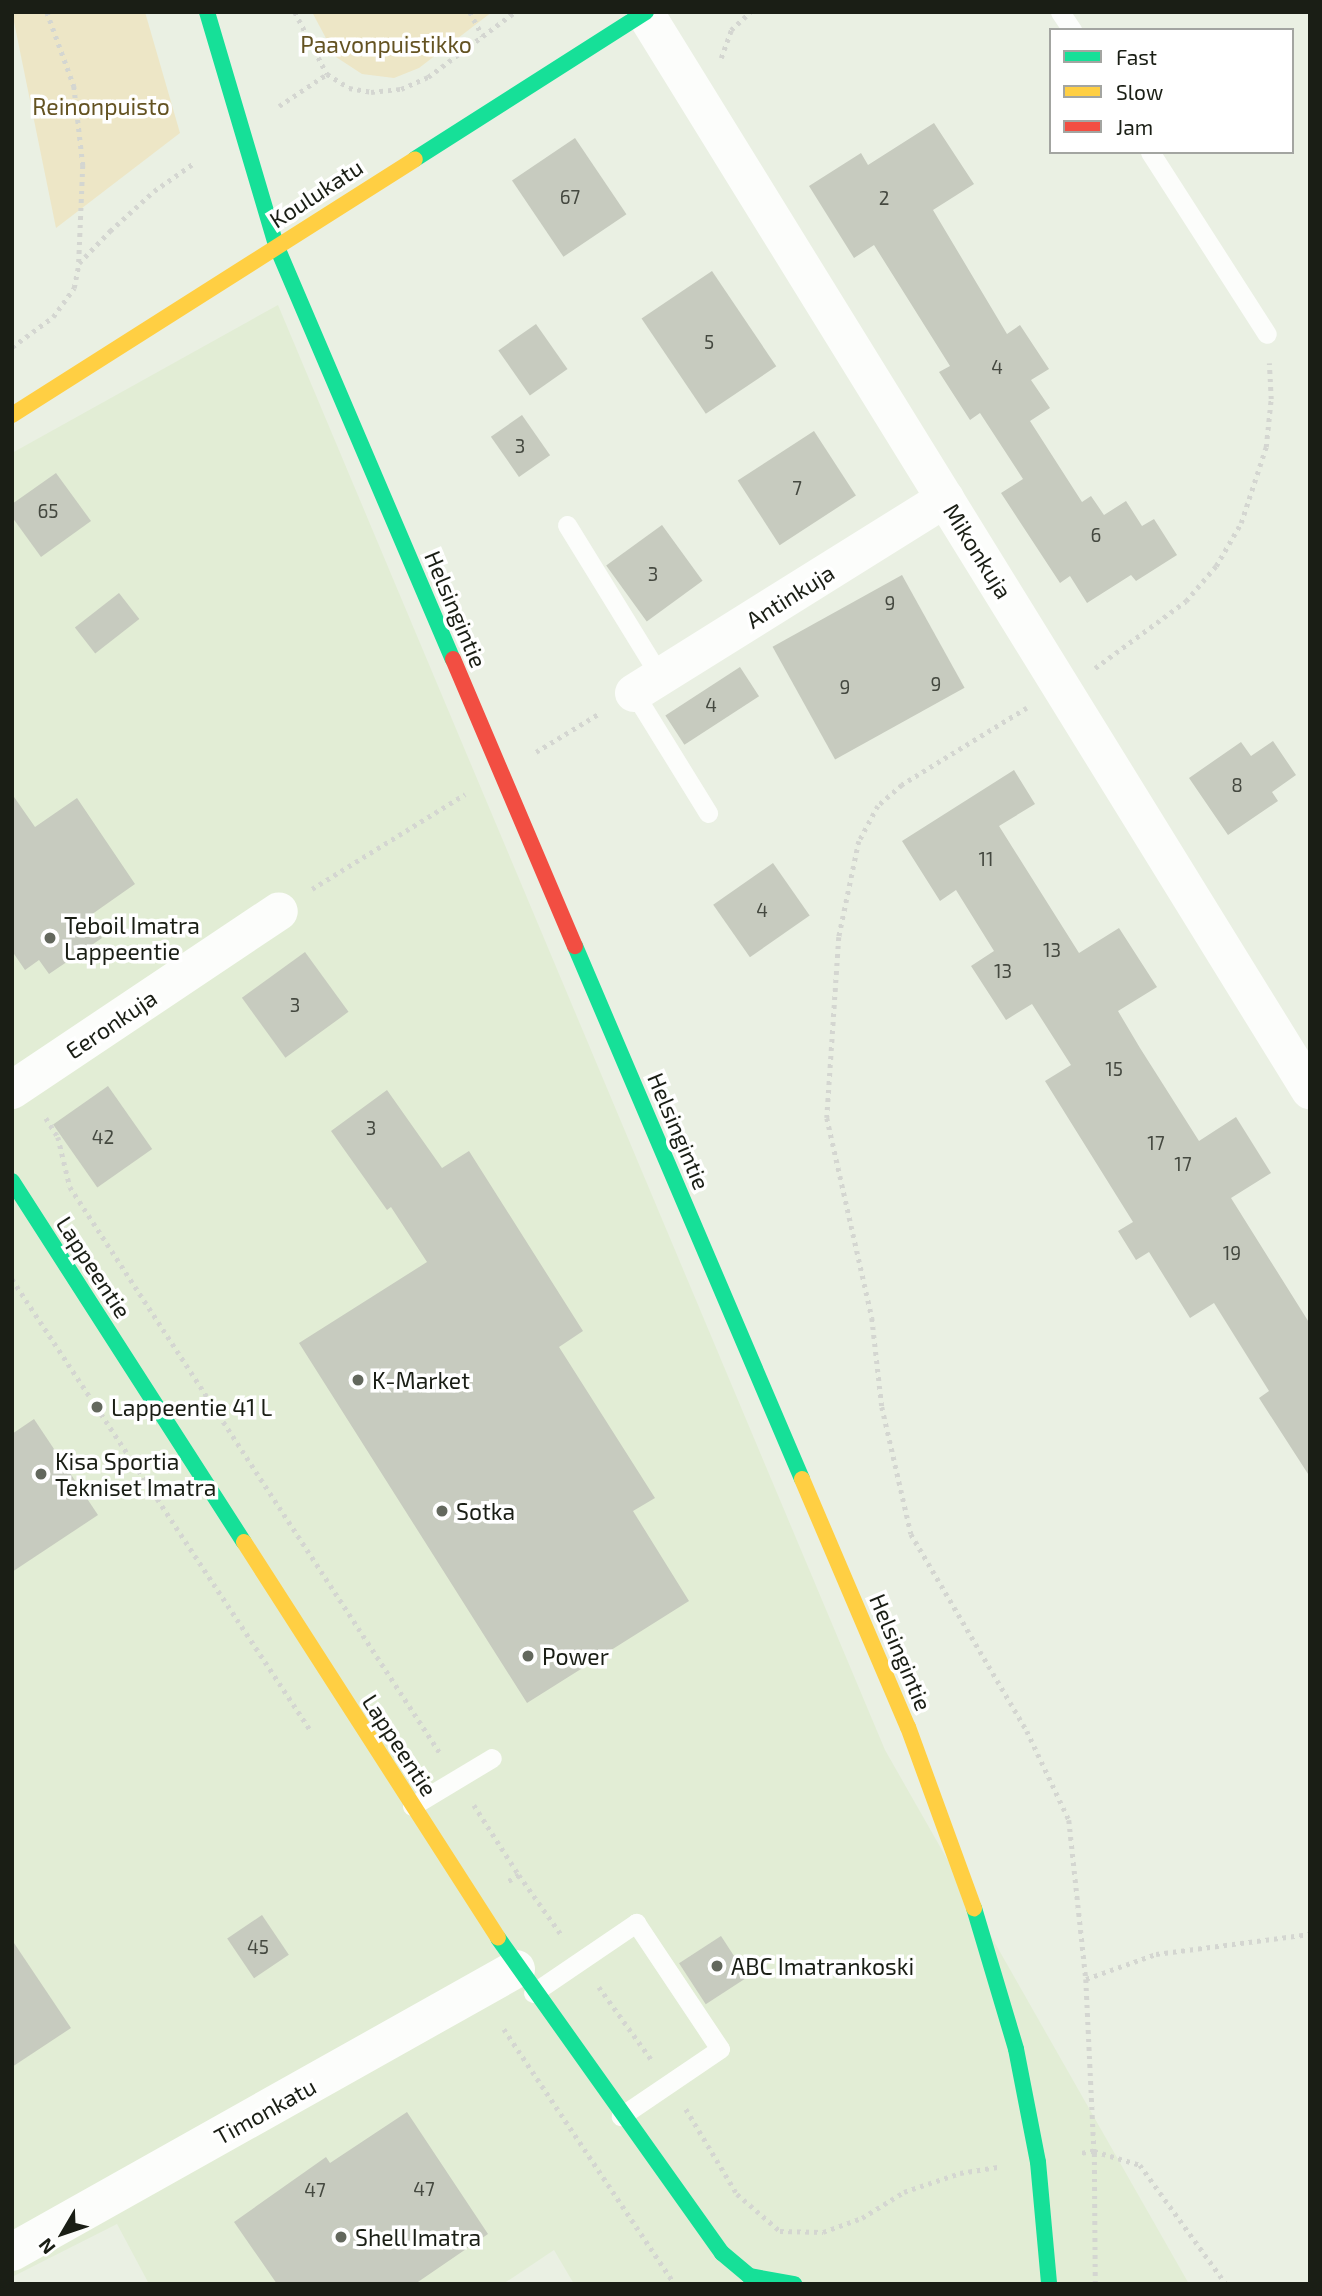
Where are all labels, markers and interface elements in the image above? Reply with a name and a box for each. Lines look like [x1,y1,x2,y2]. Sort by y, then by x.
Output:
legend [1049,28,1294,154]
park label: Paavonpuistikko [300,30,472,58]
text: Fast [1116,44,1157,69]
text: Slow [1116,79,1163,104]
park label: Reinonpuisto [32,92,170,120]
text: Jam [1116,114,1153,139]
street label: Koulukatu [264,153,368,233]
house number: 67 [560,186,580,208]
house number: 2 [879,187,889,209]
house number: 5 [704,331,714,353]
house number: 4 [991,356,1003,378]
house number: 3 [515,435,525,457]
house number: 7 [792,477,802,499]
street label: Mikonkuja [938,498,1018,604]
house number: 65 [37,500,59,522]
house number: 6 [1091,524,1101,546]
street label: Helsingintie [419,547,493,671]
street label: Antinkuja [741,558,839,634]
house number: 3 [648,563,658,585]
house number: 9 [885,592,895,614]
house number: 9 [931,673,941,695]
house number: 9 [840,676,850,698]
house number: 4 [705,694,717,716]
house number: 8 [1231,774,1243,796]
house number: 11 [978,848,994,870]
house number: 4 [756,899,768,921]
place label: Teboil Imatra Lappeentie [64,911,200,965]
marker: Teboil Imatra Lappeentie [42,930,58,946]
house number: 13 [1043,939,1061,961]
house number: 13 [994,960,1012,982]
street label: Eeronkuja [60,984,162,1064]
house number: 3 [290,994,300,1016]
house number: 15 [1105,1058,1123,1080]
street label: Helsingintie [642,1069,716,1193]
house number: 3 [366,1117,376,1139]
house number: 42 [92,1126,114,1148]
house number: 17 [1147,1132,1165,1154]
house number: 17 [1174,1153,1192,1175]
street label: Lappeentie [51,1211,137,1323]
house number: 19 [1223,1242,1241,1264]
place label: K-Market [372,1366,470,1394]
marker: K-Market [350,1372,366,1388]
place label: Lappeentie 41 L [111,1393,272,1421]
marker: Lappeentie 41 L [89,1399,105,1415]
place label: Kisa Sportia Tekniset Imatra [55,1447,216,1501]
marker: Kisa Sportia Tekniset Imatra [33,1466,49,1482]
place label: Sotka [456,1497,515,1525]
marker: Sotka [434,1503,450,1519]
street label: Helsingintie [864,1590,938,1714]
place label: Power [542,1642,609,1670]
marker: Power [520,1648,536,1664]
street label: Lappeentie [357,1689,443,1801]
house number: 45 [247,1936,269,1958]
place label: ABC Imatrankoski [731,1952,914,1980]
marker: ABC Imatrankoski [709,1958,725,1974]
street label: Timonkatu [209,2072,321,2150]
house number: 47 [413,2178,435,2200]
house number: 47 [304,2179,326,2201]
north arrow [28,2198,98,2268]
place label: Shell Imatra [355,2223,482,2251]
marker: Shell Imatra [333,2229,349,2245]
text: N [33,2234,60,2259]

